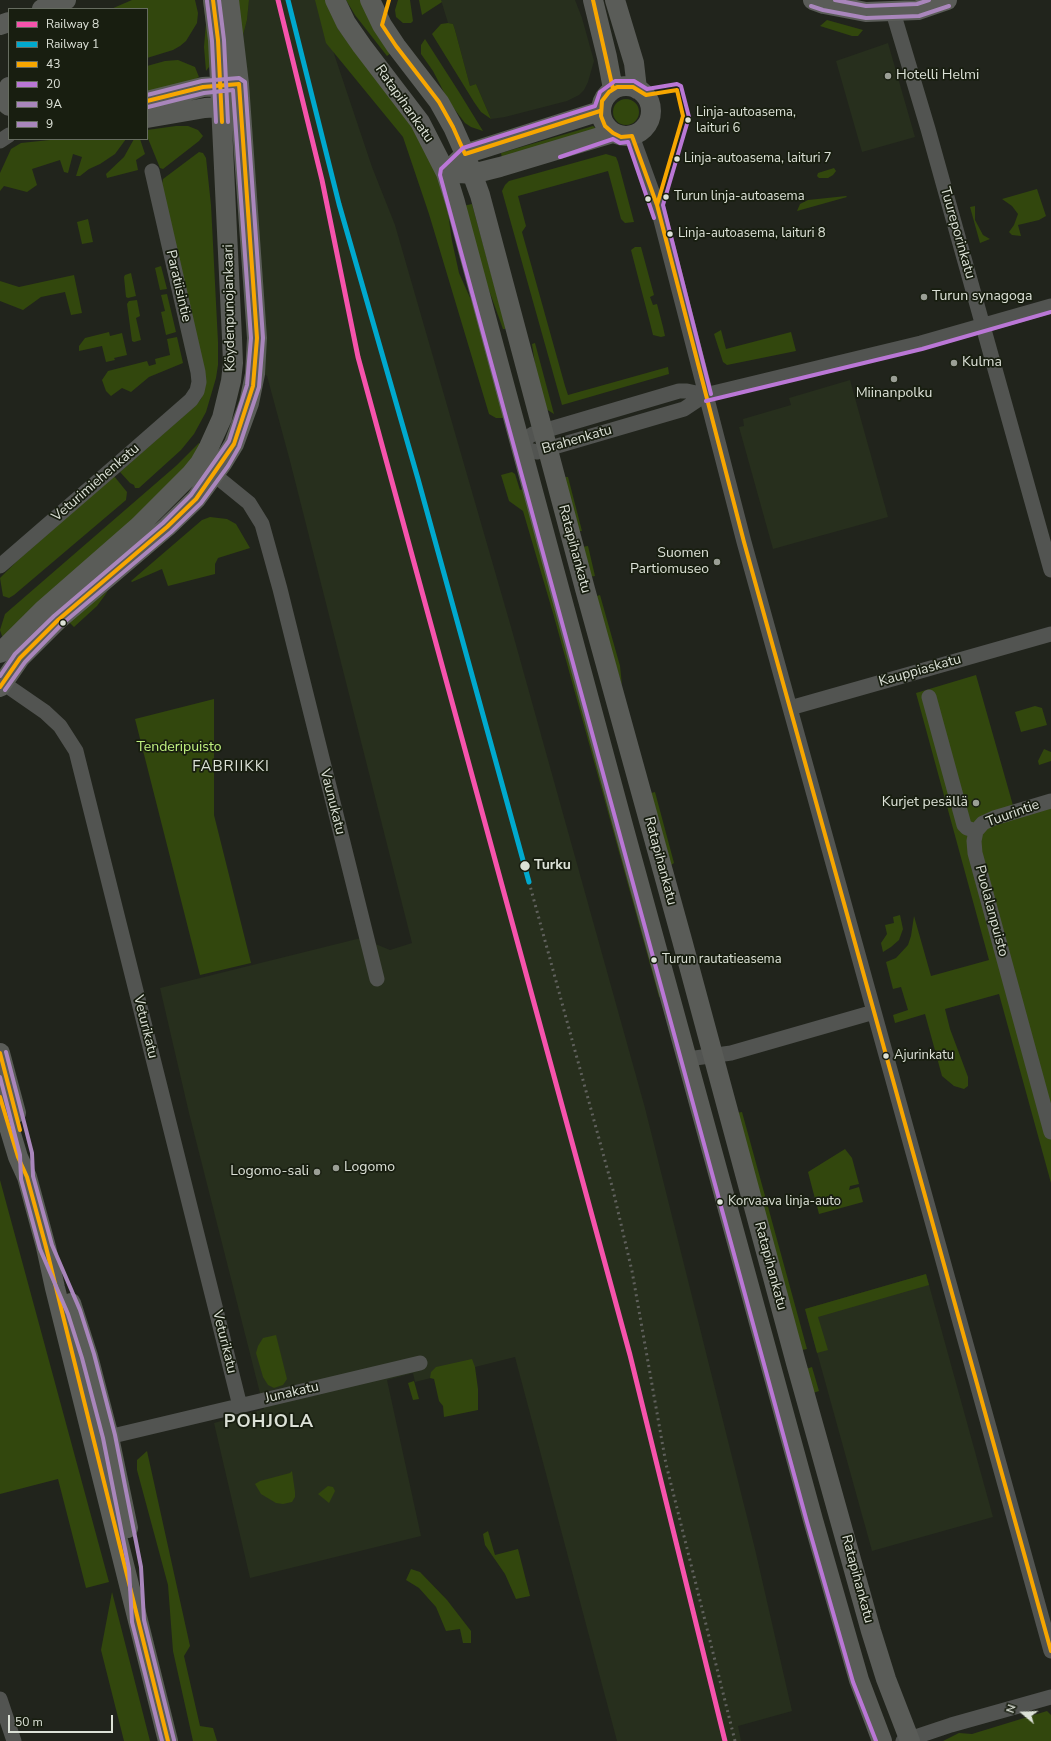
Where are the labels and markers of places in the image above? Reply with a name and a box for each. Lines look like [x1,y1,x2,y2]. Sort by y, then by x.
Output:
place label: Hotelli Helmi [896,68,979,84]
marker: Hotelli Helmi [883,71,893,81]
place label: Linja-autoasema, laituri 6 [696,105,796,136]
marker: Linja-autoasema, laituri 6 [683,115,693,125]
place label: Linja-autoasema, laituri 7 [684,151,832,167]
marker: Linja-autoasema, laituri 7 [672,154,682,164]
place label: Turun linja-autoasema [674,189,805,205]
marker: Turun linja-autoasema [661,192,671,202]
unlabelled marker [643,194,653,204]
place label: Linja-autoasema, laituri 8 [678,226,826,242]
marker: Linja-autoasema, laituri 8 [665,229,675,239]
place label: Turun synagoga [932,289,1032,305]
marker: Turun synagoga [919,292,929,302]
place label: Kulma [962,355,1002,371]
marker: Kulma [949,358,959,368]
marker: Miinanpolku [889,374,899,384]
place label: Miinanpolku [856,386,932,402]
place label: Suomen Partiomuseo [630,546,709,578]
marker: Suomen Partiomuseo [712,557,722,567]
unlabelled marker [58,618,68,628]
place label: Kurjet pesällä [882,795,968,811]
marker: Kurjet pesällä [971,798,981,808]
place label: Turku [534,858,571,874]
marker: Turku [518,859,532,873]
place label: Turun rautatieasema [662,952,782,968]
marker: Turun rautatieasema [649,955,659,965]
place label: Ajurinkatu [894,1048,954,1064]
marker: Ajurinkatu [881,1051,891,1061]
place label: Logomo [344,1160,395,1176]
marker: Logomo [331,1163,341,1173]
place label: Logomo-sali [230,1164,309,1180]
marker: Logomo-sali [312,1167,322,1177]
place label: Korvaava linja-auto [728,1194,841,1210]
marker: Korvaava linja-auto [715,1197,725,1207]

